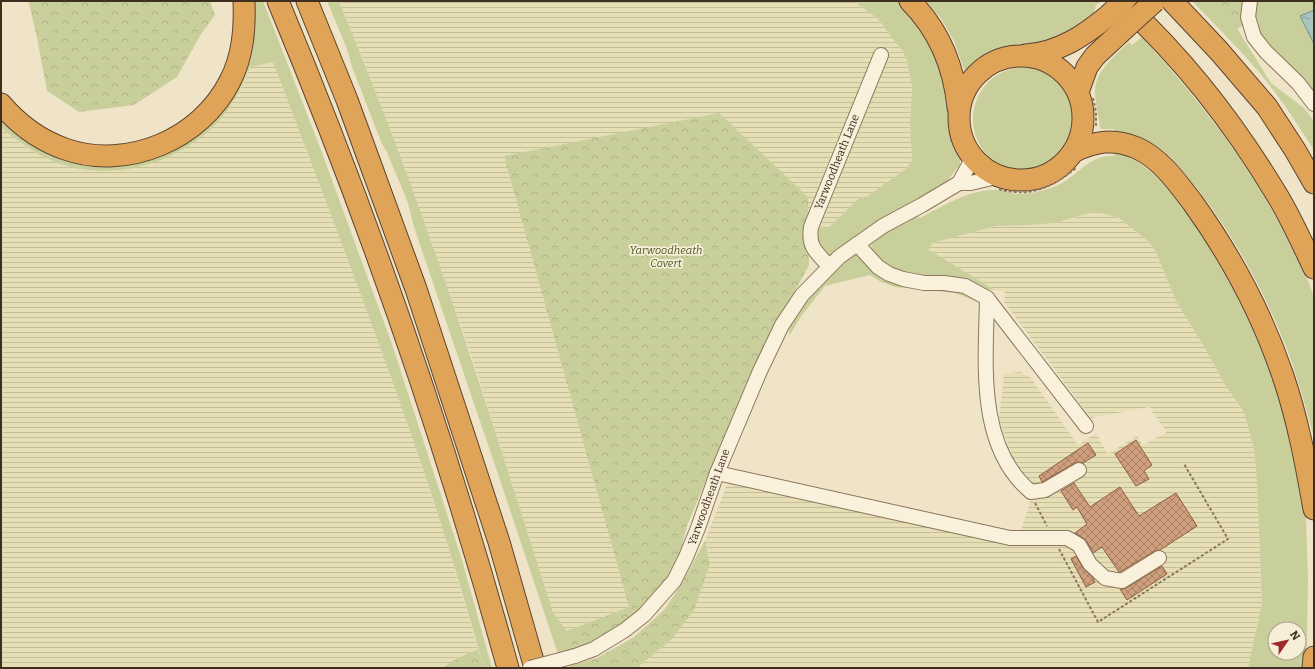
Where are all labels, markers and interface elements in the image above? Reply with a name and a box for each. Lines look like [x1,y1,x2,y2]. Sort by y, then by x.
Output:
street label: Yarwoodheath Lane [812,113,862,211]
park label: Yarwoodheath Covert [629,244,703,270]
street label: Yarwoodheath Lane [686,447,732,547]
north arrow [1267,621,1307,661]
text: N [1287,629,1303,643]

